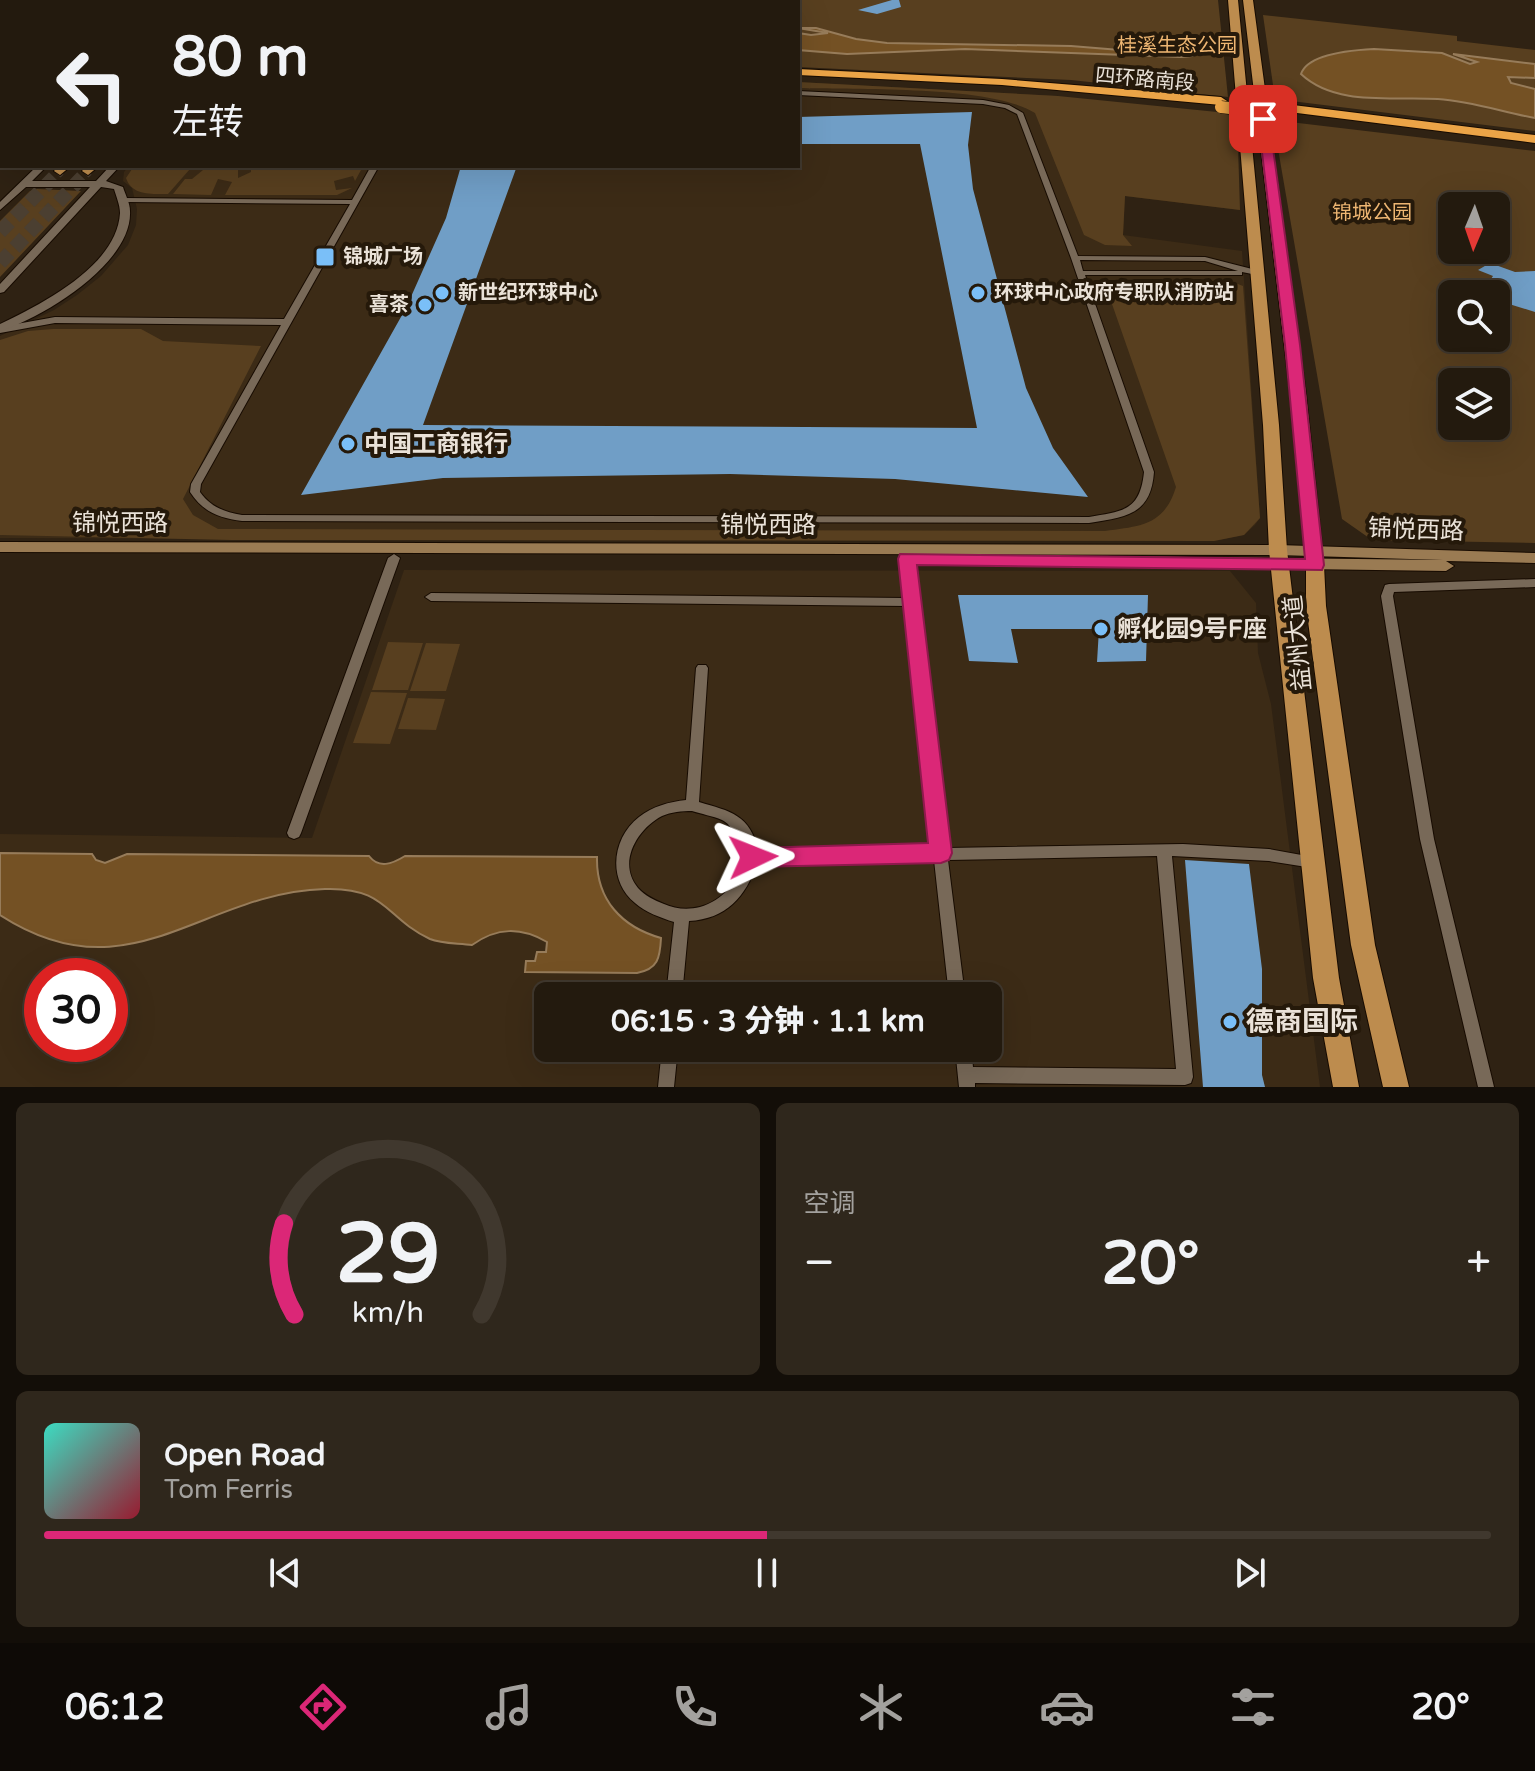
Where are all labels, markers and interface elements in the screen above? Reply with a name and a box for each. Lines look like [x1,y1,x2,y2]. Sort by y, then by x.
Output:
text: 80 m [172,24,308,91]
icon: left [40,32,144,136]
park label: 桂溪生态公园 [1117,34,1237,58]
street label: 四环路南段 [1094,64,1196,96]
pin [1229,85,1297,153]
icon: arrive [1241,97,1285,141]
text: 左转 [172,101,244,144]
north arrow [1438,192,1510,264]
map controls [1438,192,1510,440]
park label: 锦城公园 [1332,201,1412,225]
place label: 锦城广场 [343,245,423,269]
marker: 锦城广场 [314,246,336,268]
button: search [1438,280,1510,352]
place label: 新世纪环球中心 [458,281,598,305]
place label: 环球中心政府专职队消防站 [994,281,1234,305]
marker: 新世纪环球中心 [433,284,451,302]
marker: 环球中心政府专职队消防站 [969,284,987,302]
place label: 喜茶 [369,293,409,317]
marker: 喜茶 [416,296,434,314]
button: layers [1438,368,1510,440]
place label: 中国工商银行 [364,430,508,459]
marker: 中国工商银行 [339,435,357,453]
street label: 锦悦西路 [72,509,168,538]
street label: 锦悦西路 [720,511,816,540]
street label: 锦悦西路 [1368,514,1464,546]
street label: 益州大道 [1279,594,1317,692]
place label: 孵化园9号F座 [1117,615,1267,644]
marker: 孵化园9号F座 [1092,620,1110,638]
position arrow [711,815,795,899]
speed limit sign: 30 [24,958,128,1062]
text: 06:15 · 3 分钟 · 1.1 km [611,1003,925,1040]
place label: 德商国际 [1246,1005,1358,1039]
marker: 德商国际 [1221,1013,1239,1031]
text: 空调 [804,1188,856,1219]
text: 29 [336,1205,440,1305]
text: 20° [1102,1228,1200,1300]
text: − [804,1237,835,1290]
text: + [1466,1237,1491,1290]
text: km/h [352,1296,424,1330]
text: Open Road [164,1437,325,1474]
text: Tom Ferris [164,1474,293,1505]
icon: previous [263,1551,307,1595]
icon: pause [745,1551,789,1595]
icon: next [1228,1551,1272,1595]
icon: directions [295,1679,351,1735]
icon: music [481,1679,537,1735]
icon: phone [667,1679,723,1735]
icon: climate [853,1679,909,1735]
icon: car [1039,1679,1095,1735]
icon: filters [1225,1679,1281,1735]
text: 06:12 [65,1686,165,1729]
text: 20° [1411,1686,1470,1729]

